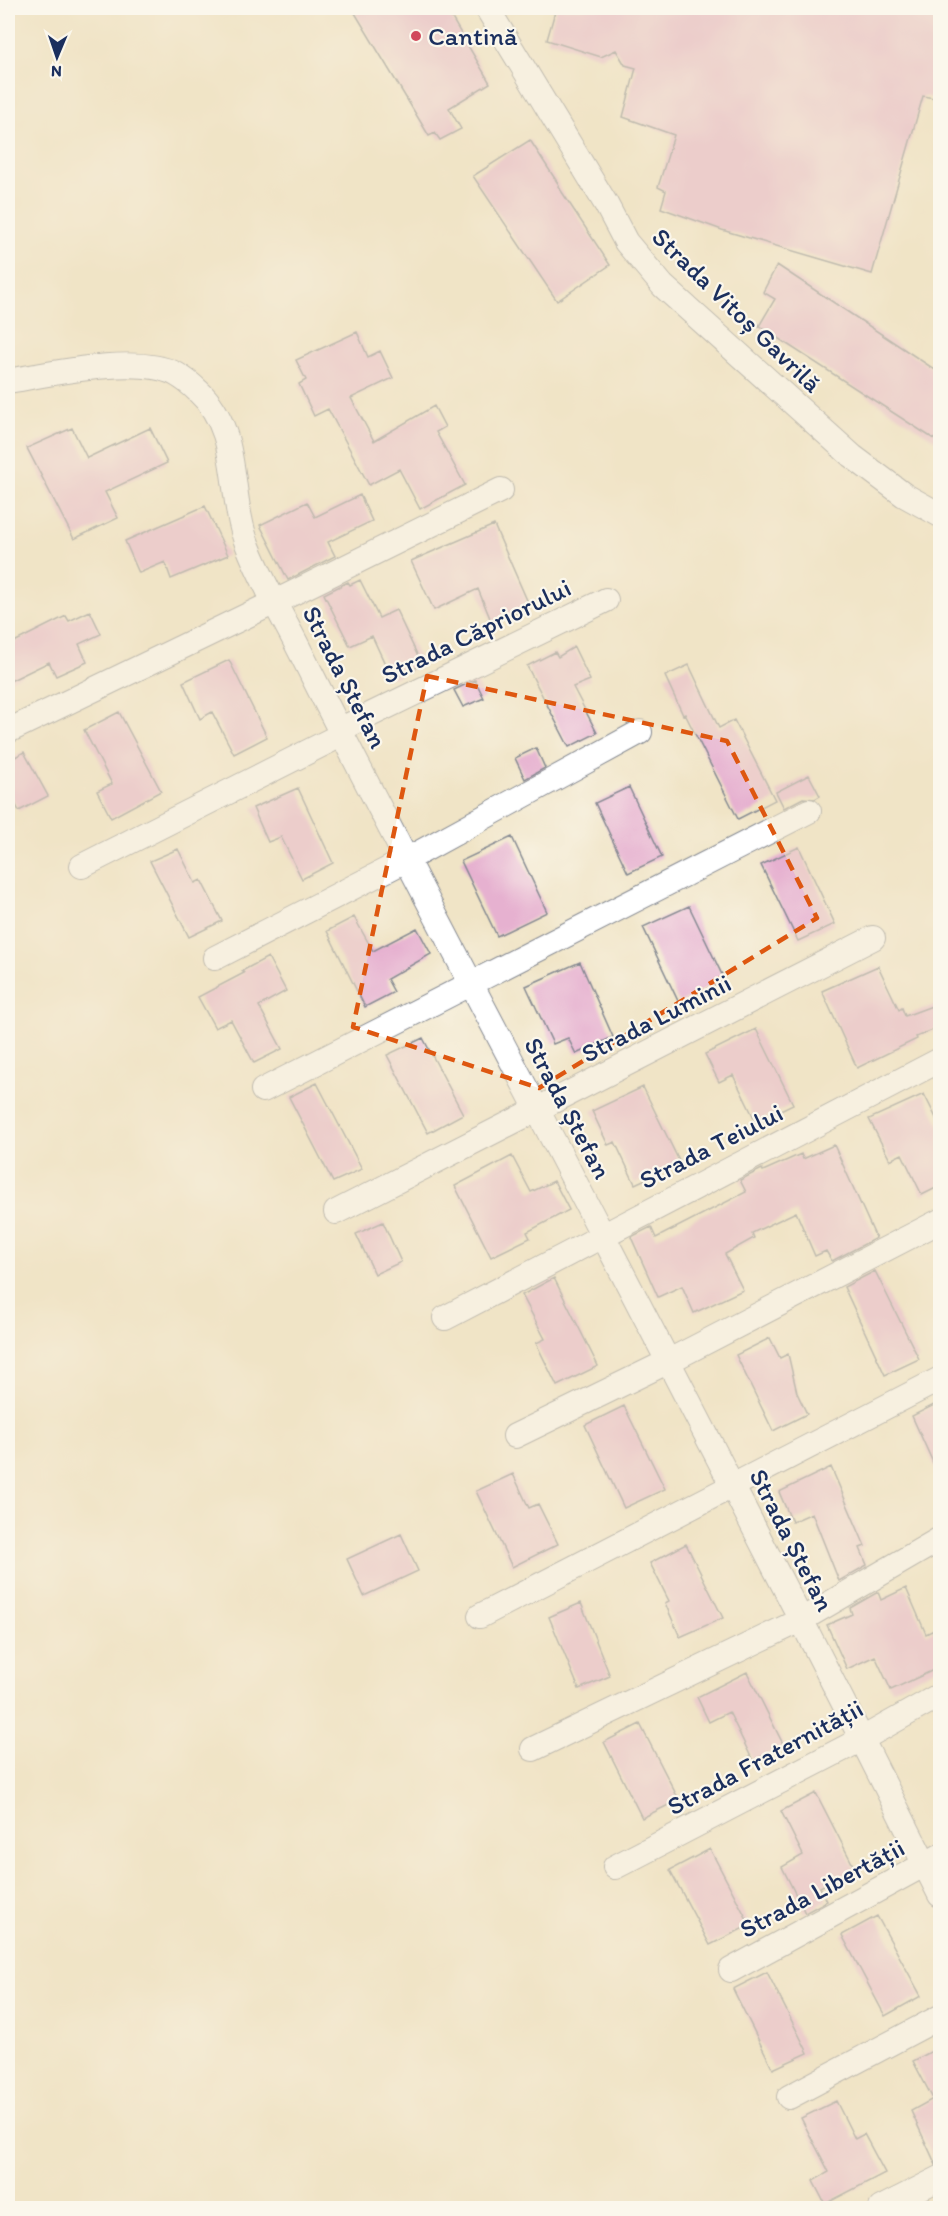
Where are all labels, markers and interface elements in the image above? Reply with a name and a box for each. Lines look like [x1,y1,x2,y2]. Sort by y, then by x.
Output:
place label: Cantină [428,20,518,52]
north arrow [27,27,87,87]
marker: Cantină [409,29,423,43]
text: N [51,62,62,81]
street label: Strada Vitoș Gavrilă [645,221,829,399]
street label: Strada Căpriorului [376,571,576,691]
street label: Strada Ștefan [295,600,395,754]
street label: Strada Luminii [576,967,736,1069]
street label: Strada Ștefan [517,1032,619,1184]
street label: Strada Teiului [634,1096,788,1196]
street label: Strada Ștefan [742,1463,842,1617]
street label: Strada Fraternității [662,1692,868,1822]
street label: Strada Libertății [734,1831,910,1945]

